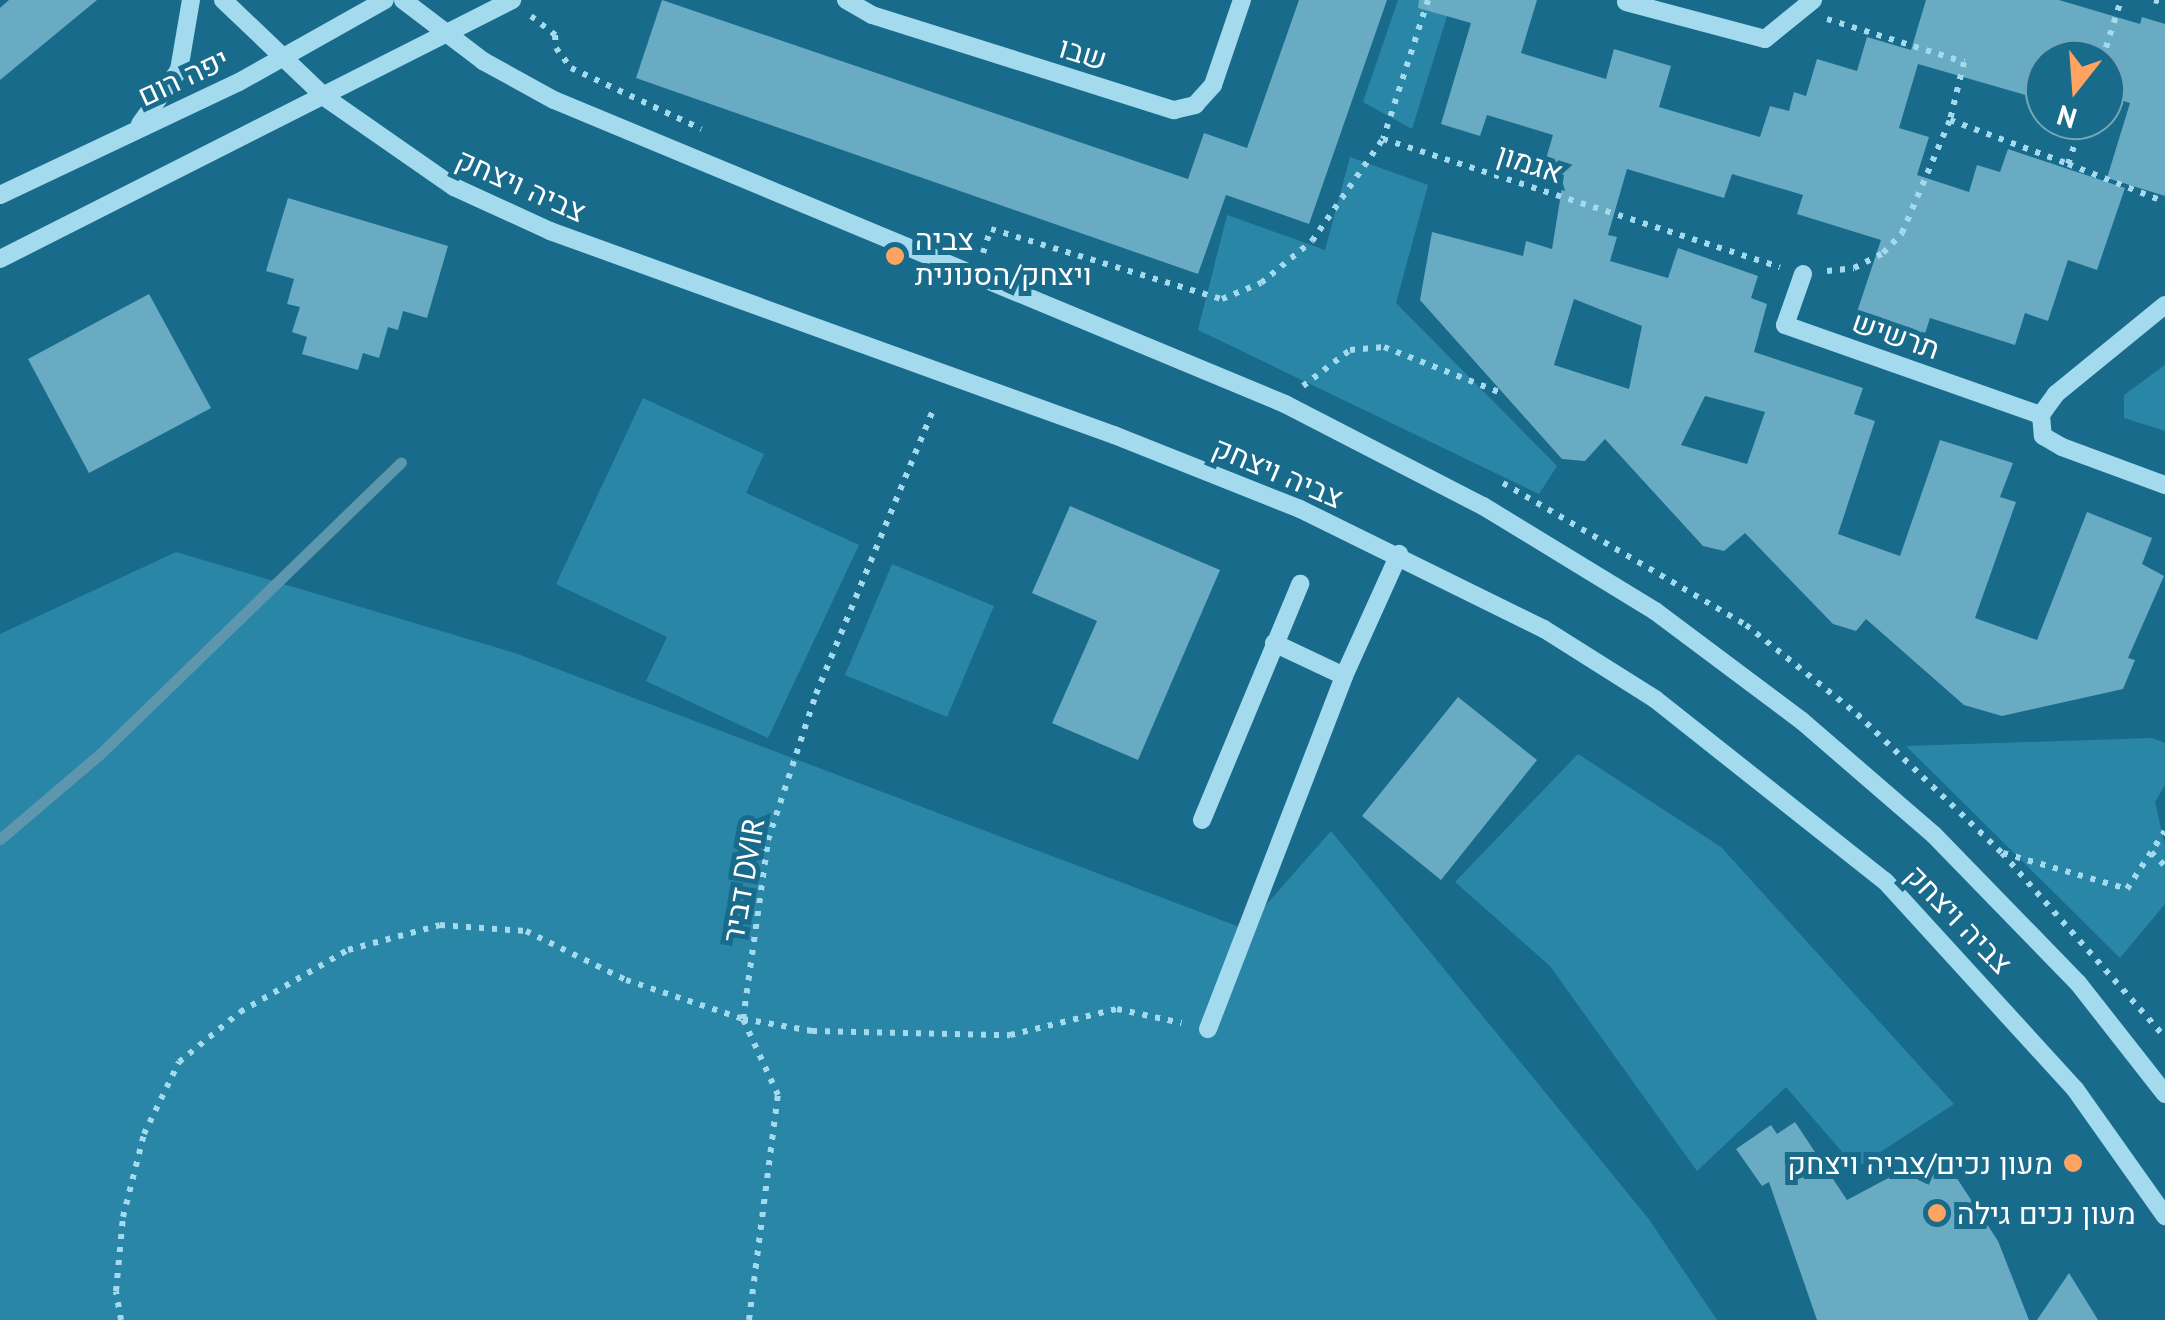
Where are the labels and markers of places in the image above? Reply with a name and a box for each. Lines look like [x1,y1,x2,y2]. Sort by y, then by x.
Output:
place label: צביה ויצחק/הסנונית [915,221,1092,292]
marker: צביה ויצחק/הסנונית [884,245,906,267]
place label: מעון נכים/צביה ויצחק [1787,1145,2053,1181]
marker: מעון נכים/צביה ויצחק [2062,1152,2084,1174]
place label: מעון נכים גילה [1957,1195,2136,1231]
marker: מעון נכים גילה [1926,1202,1948,1224]

